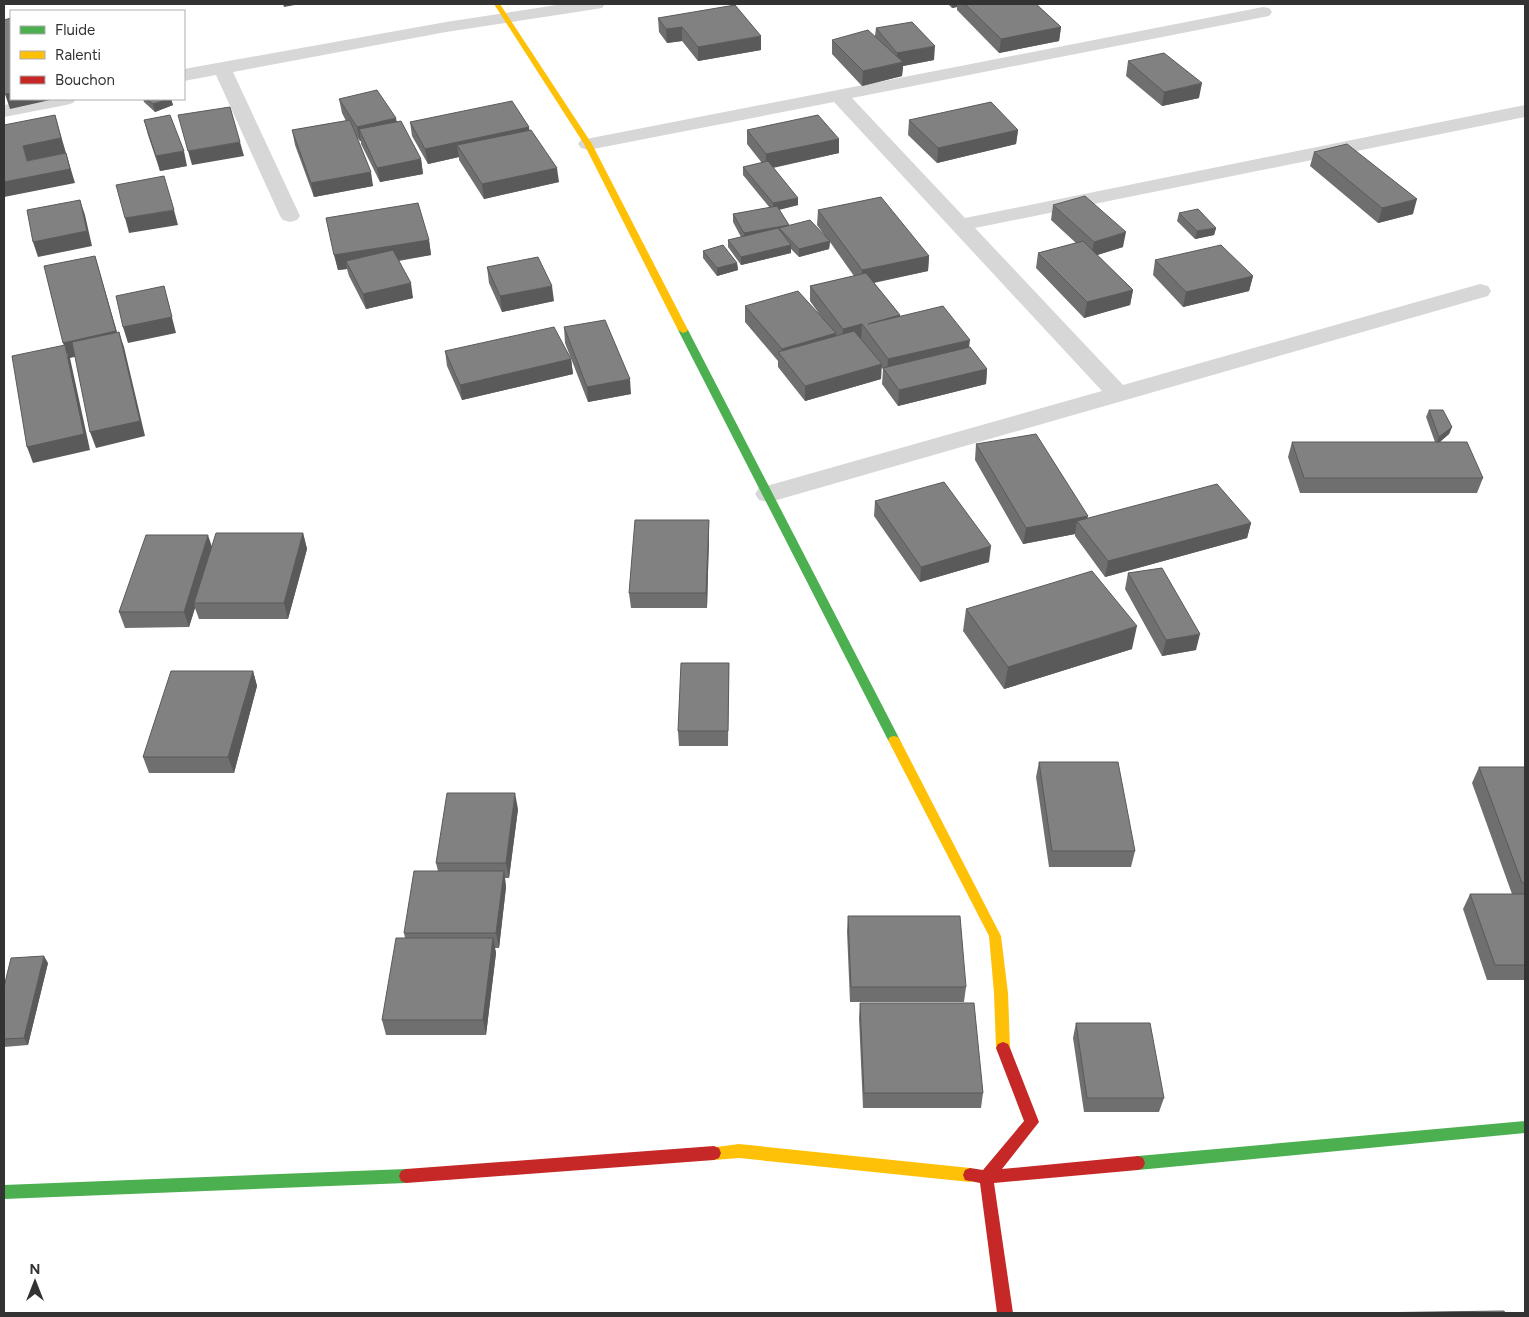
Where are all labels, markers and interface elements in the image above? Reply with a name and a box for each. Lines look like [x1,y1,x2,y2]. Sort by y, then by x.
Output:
legend [10,10,185,100]
text: Fluide [55,21,95,39]
text: Ralenti [55,46,101,64]
text: Bouchon [55,71,115,89]
north arrow [10,1257,60,1307]
text: N [30,1261,40,1278]

